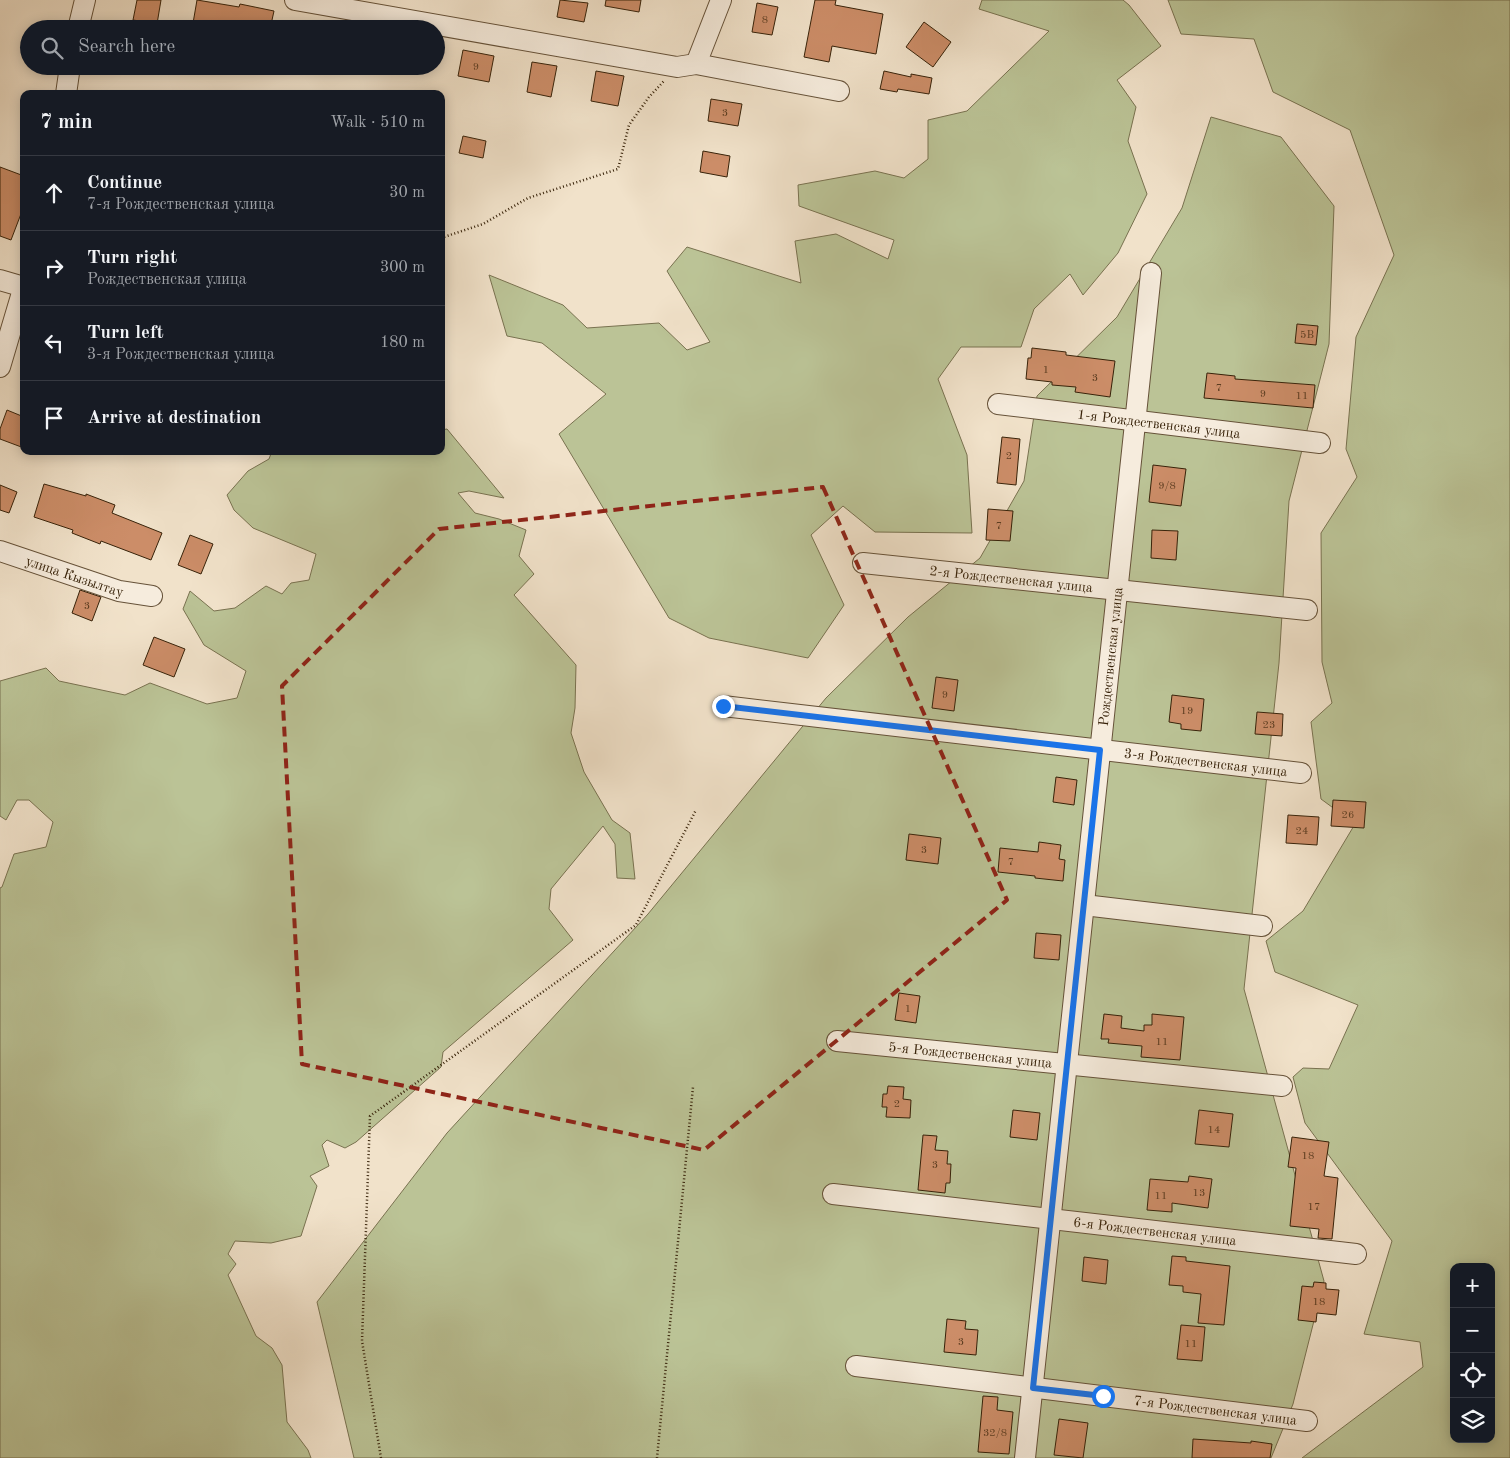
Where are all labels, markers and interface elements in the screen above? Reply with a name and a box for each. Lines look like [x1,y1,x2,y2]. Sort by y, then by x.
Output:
house number: 8 [762,15,768,26]
search box [20,20,445,75]
icon: search [38,34,66,62]
text: Search here [78,38,175,57]
house number: 9 [473,62,479,73]
house number: 3 [722,108,728,119]
text: 7 min [40,112,93,133]
text: Walk · 510 m [330,115,425,131]
text: Continue [87,174,162,193]
icon: ahead [40,179,68,207]
text: 30 m [389,185,425,201]
text: 7-я Рождественская улица [87,197,275,213]
text: Turn right [87,249,177,268]
icon: right [40,254,68,282]
text: 300 m [380,260,425,276]
text: Рождественская улица [87,272,247,288]
text: Turn left [87,324,164,343]
icon: left [40,329,68,357]
house number: 5В [1300,330,1314,341]
text: 180 m [380,335,425,351]
text: 3-я Рождественская улица [87,347,275,363]
house number: 1 [1043,365,1049,376]
house number: 3 [1092,373,1098,384]
house number: 7 [1216,383,1222,394]
house number: 9 [1260,389,1266,400]
house number: 11 [1296,391,1308,402]
icon: arrive [40,404,68,432]
street label: 1-я Рождественская улица [1076,408,1241,441]
text: Arrive at destination [87,409,261,428]
house number: 2 [1006,451,1012,462]
house number: 9/8 [1158,481,1176,492]
house number: 7 [996,521,1002,532]
street label: улица Кызылтау [24,554,125,600]
street label: 2-я Рождественская улица [929,564,1094,595]
street label: Рождественская улица [1097,586,1126,727]
house number: 3 [84,601,90,612]
house number: 9 [942,690,948,701]
route end [712,695,735,718]
house number: 19 [1181,706,1193,717]
house number: 23 [1263,720,1275,731]
street label: 3-я Рождественская улица [1123,747,1288,779]
house number: 26 [1342,810,1354,821]
house number: 24 [1296,826,1308,837]
house number: 3 [921,845,927,856]
house number: 7 [1008,857,1014,868]
house number: 1 [905,1004,911,1015]
house number: 11 [1156,1037,1168,1048]
street label: 5-я Рождественская улица [888,1040,1053,1071]
house number: 2 [894,1099,900,1110]
house number: 14 [1208,1125,1220,1136]
house number: 18 [1302,1151,1314,1162]
house number: 3 [932,1160,938,1171]
house number: 13 [1193,1188,1205,1199]
house number: 11 [1155,1191,1167,1202]
house number: 17 [1308,1202,1320,1213]
street label: 6-я Рождественская улица [1072,1216,1237,1248]
map controls [1450,1263,1495,1443]
button: + [1450,1263,1495,1308]
house number: 18 [1313,1297,1325,1308]
button: − [1450,1308,1495,1353]
house number: 3 [958,1337,964,1348]
house number: 11 [1185,1339,1197,1350]
button: locate [1450,1353,1495,1398]
route start [1092,1385,1115,1408]
street label: 7-я Рождественская улица [1133,1394,1298,1428]
button: layers [1450,1398,1495,1443]
house number: 32/8 [983,1428,1007,1439]

